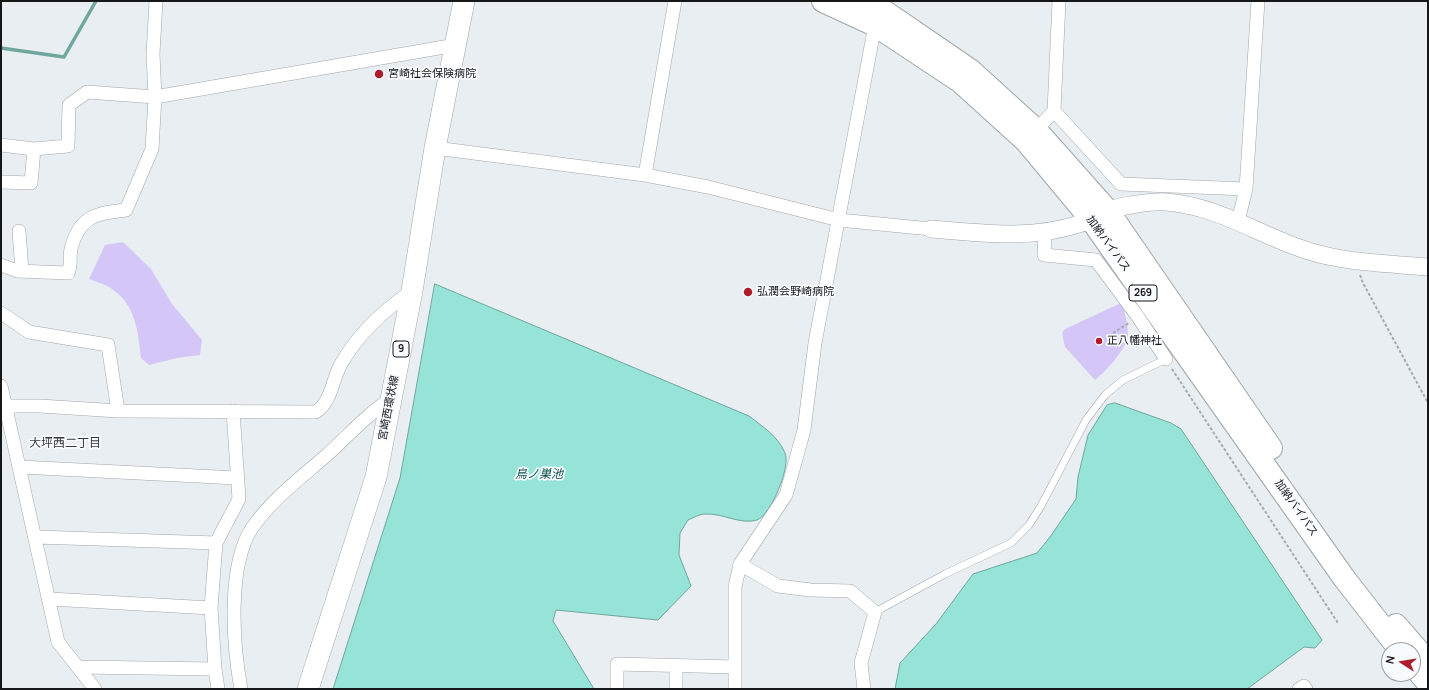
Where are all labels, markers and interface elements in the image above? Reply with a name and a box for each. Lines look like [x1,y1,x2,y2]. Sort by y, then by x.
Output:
place label: 宮崎社会保険病院 [388,67,476,81]
marker: 宮崎社会保険病院 [373,68,385,80]
street label: 加納バイパス [1083,213,1133,275]
place label: 弘潤会野崎病院 [757,285,834,299]
road number: 269 [1129,285,1157,301]
marker: 弘潤会野崎病院 [742,286,754,298]
place label: 正八幡神社 [1107,334,1162,348]
marker: 正八幡神社 [1094,336,1104,346]
road number: 9 [393,341,409,357]
street label: 宮崎西環状線 [376,374,402,442]
district label: 大坪西二丁目 [29,437,101,451]
water label: 鳥ノ巣池 [515,468,563,482]
street label: 加納バイパス [1272,477,1320,539]
north arrow [1381,642,1421,682]
text: N [1382,654,1398,665]

